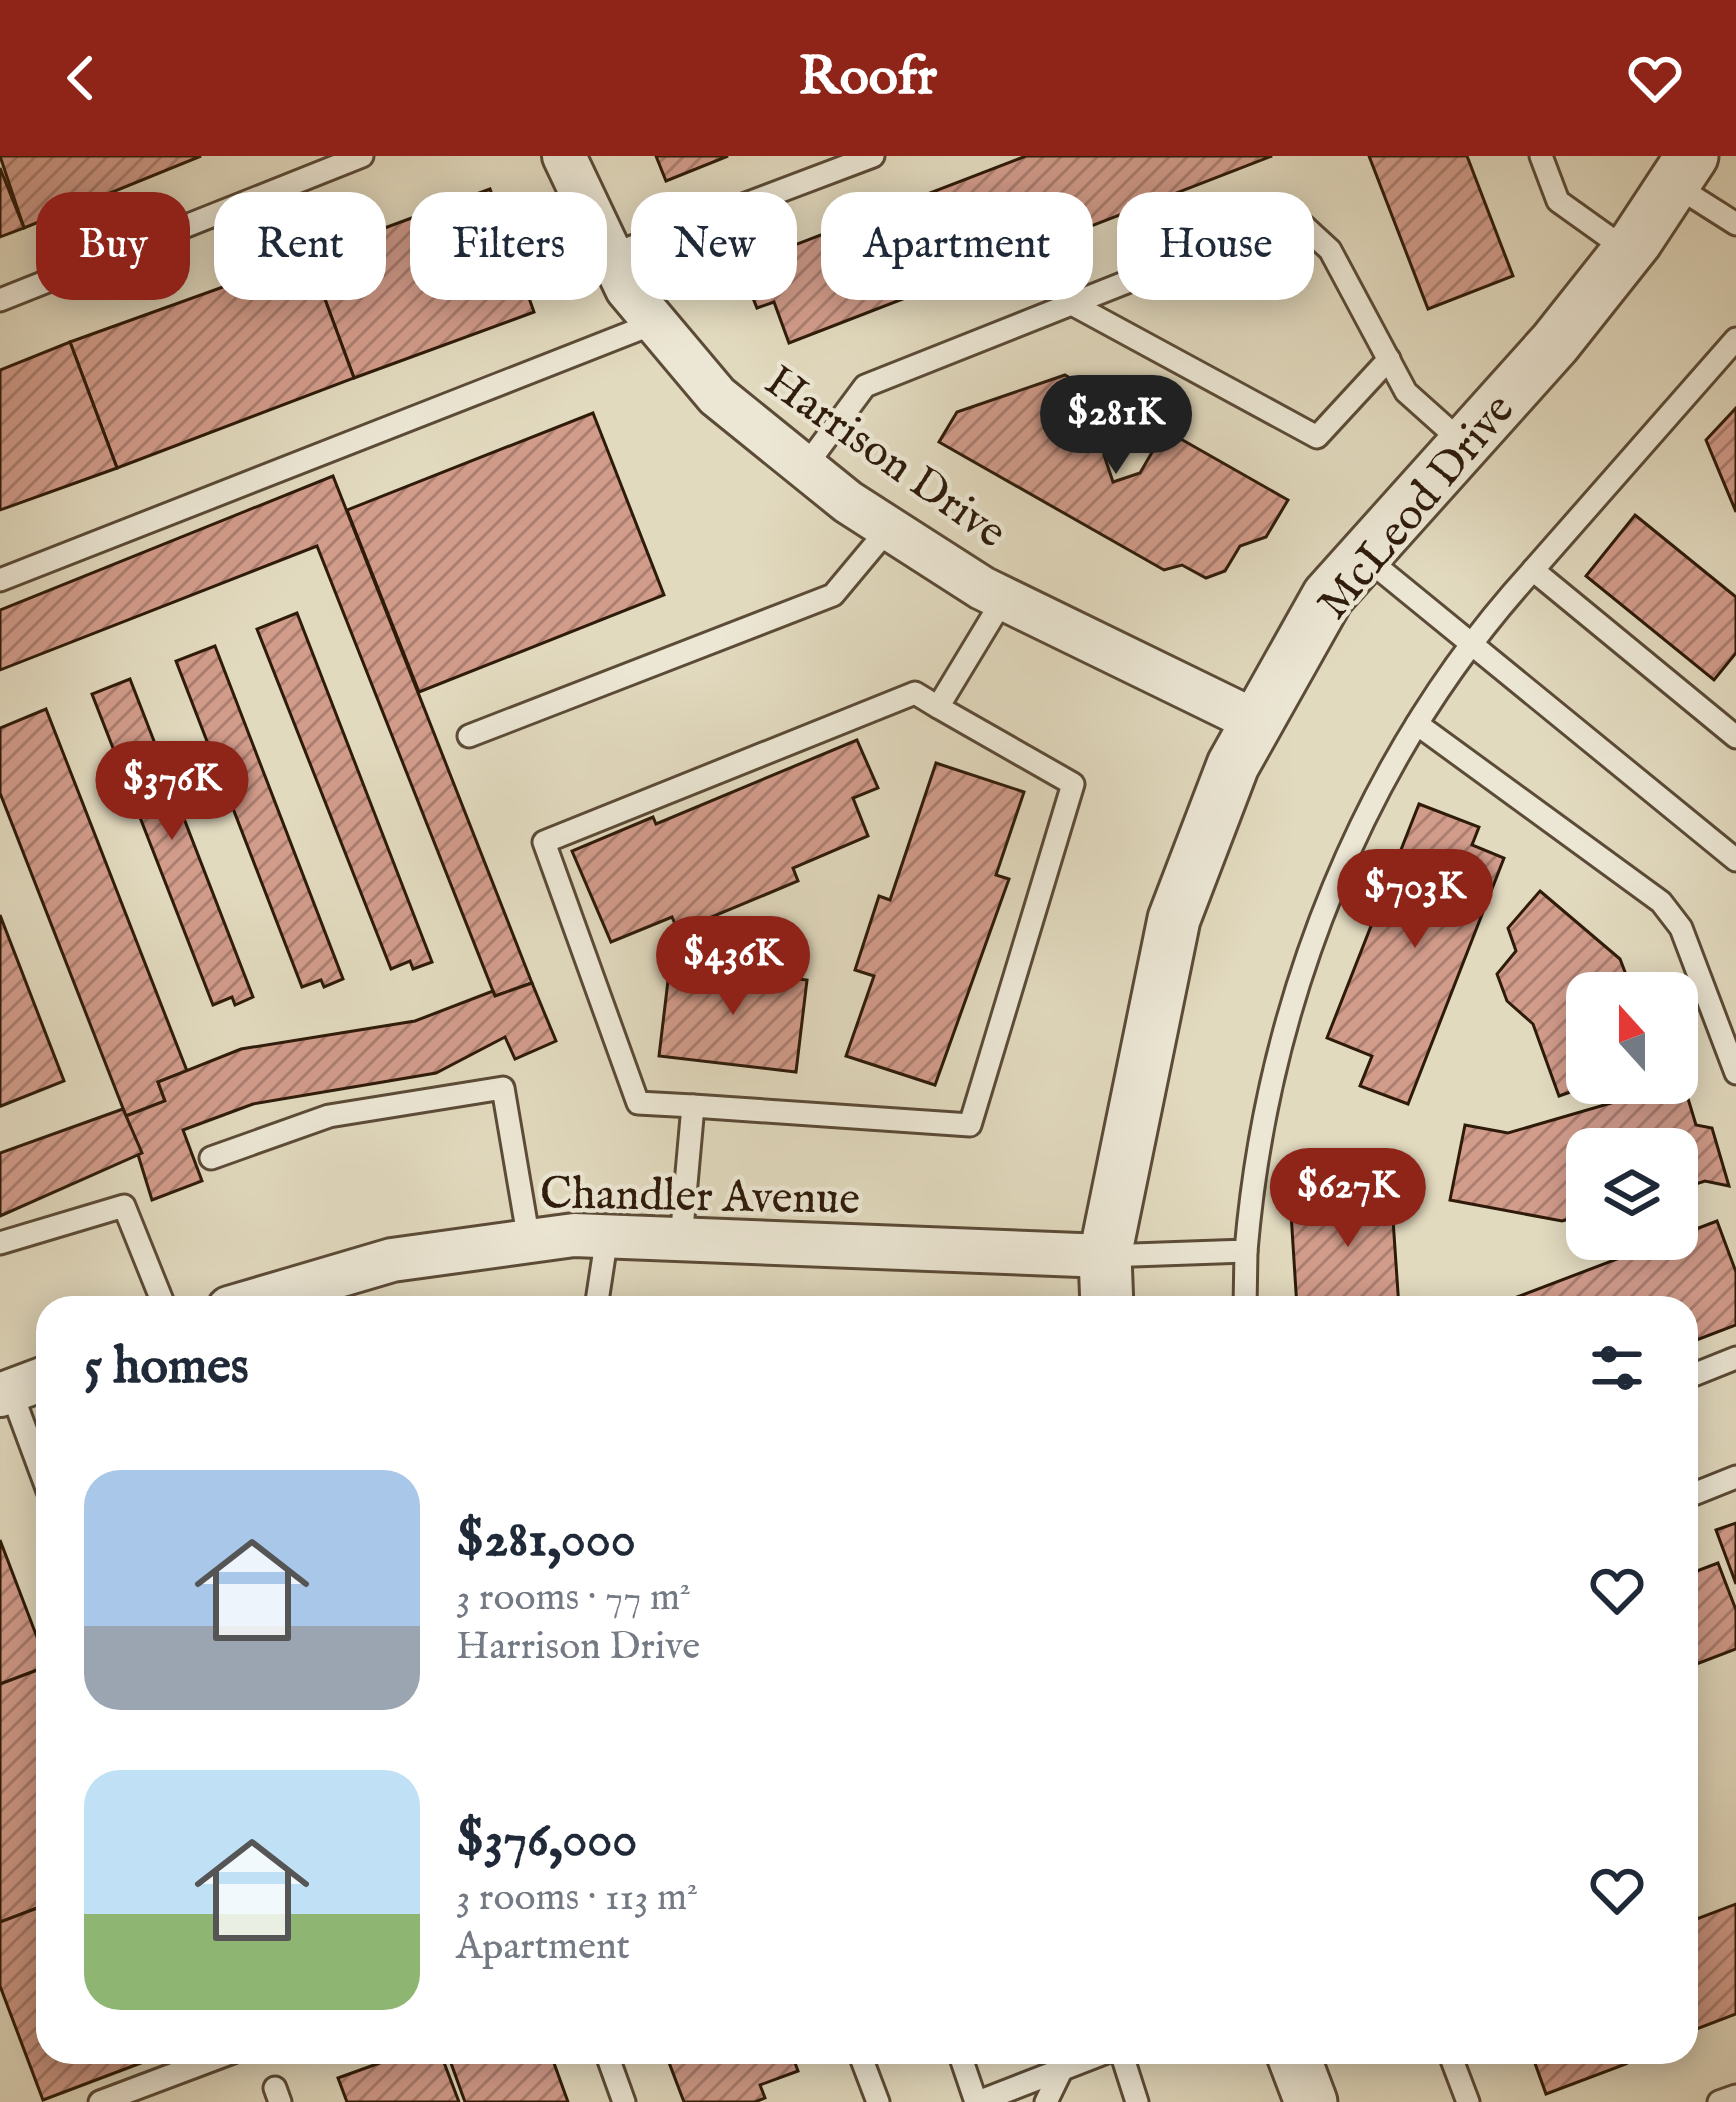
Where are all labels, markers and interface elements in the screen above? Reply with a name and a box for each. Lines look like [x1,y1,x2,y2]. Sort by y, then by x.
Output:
text: Roofr [799,44,937,113]
icon: back [48,45,114,111]
icon: heart [1622,45,1688,111]
chip: Buy [36,192,190,300]
chip: Rent [214,192,386,300]
chip: Filters [410,192,607,300]
chip: New [631,192,797,300]
chip: Apartment [821,192,1093,300]
chip: House [1117,192,1314,300]
street label: Harrison Drive [753,354,1017,562]
pin: $281K [1032,375,1200,477]
street label: McLeod Drive [1306,383,1528,632]
text: $281K [1067,389,1165,438]
pin: $376K [88,741,256,843]
text: $376K [122,755,222,804]
pin: $703K [1331,849,1499,951]
text: $703K [1364,863,1466,912]
pin: $436K [649,916,817,1018]
text: $436K [683,930,783,979]
north arrow [1566,972,1698,1104]
map controls [1566,972,1698,1260]
button: layers [1566,1128,1698,1260]
pin: $627K [1264,1148,1432,1250]
text: $627K [1297,1162,1399,1211]
street label: Chandler Avenue [539,1166,860,1229]
icon: filters [1584,1335,1650,1401]
text: 5 homes [84,1336,249,1401]
text: $281,000 [456,1509,636,1574]
icon: home [180,1518,324,1662]
icon: heart [1584,1557,1650,1623]
text: 3 rooms · 77 m² [456,1574,691,1623]
text: Harrison Drive [456,1623,700,1672]
text: $376,000 [456,1809,637,1874]
icon: home [180,1818,324,1962]
icon: heart [1584,1857,1650,1923]
text: 3 rooms · 113 m² [456,1874,698,1923]
text: Apartment [456,1923,630,1972]

